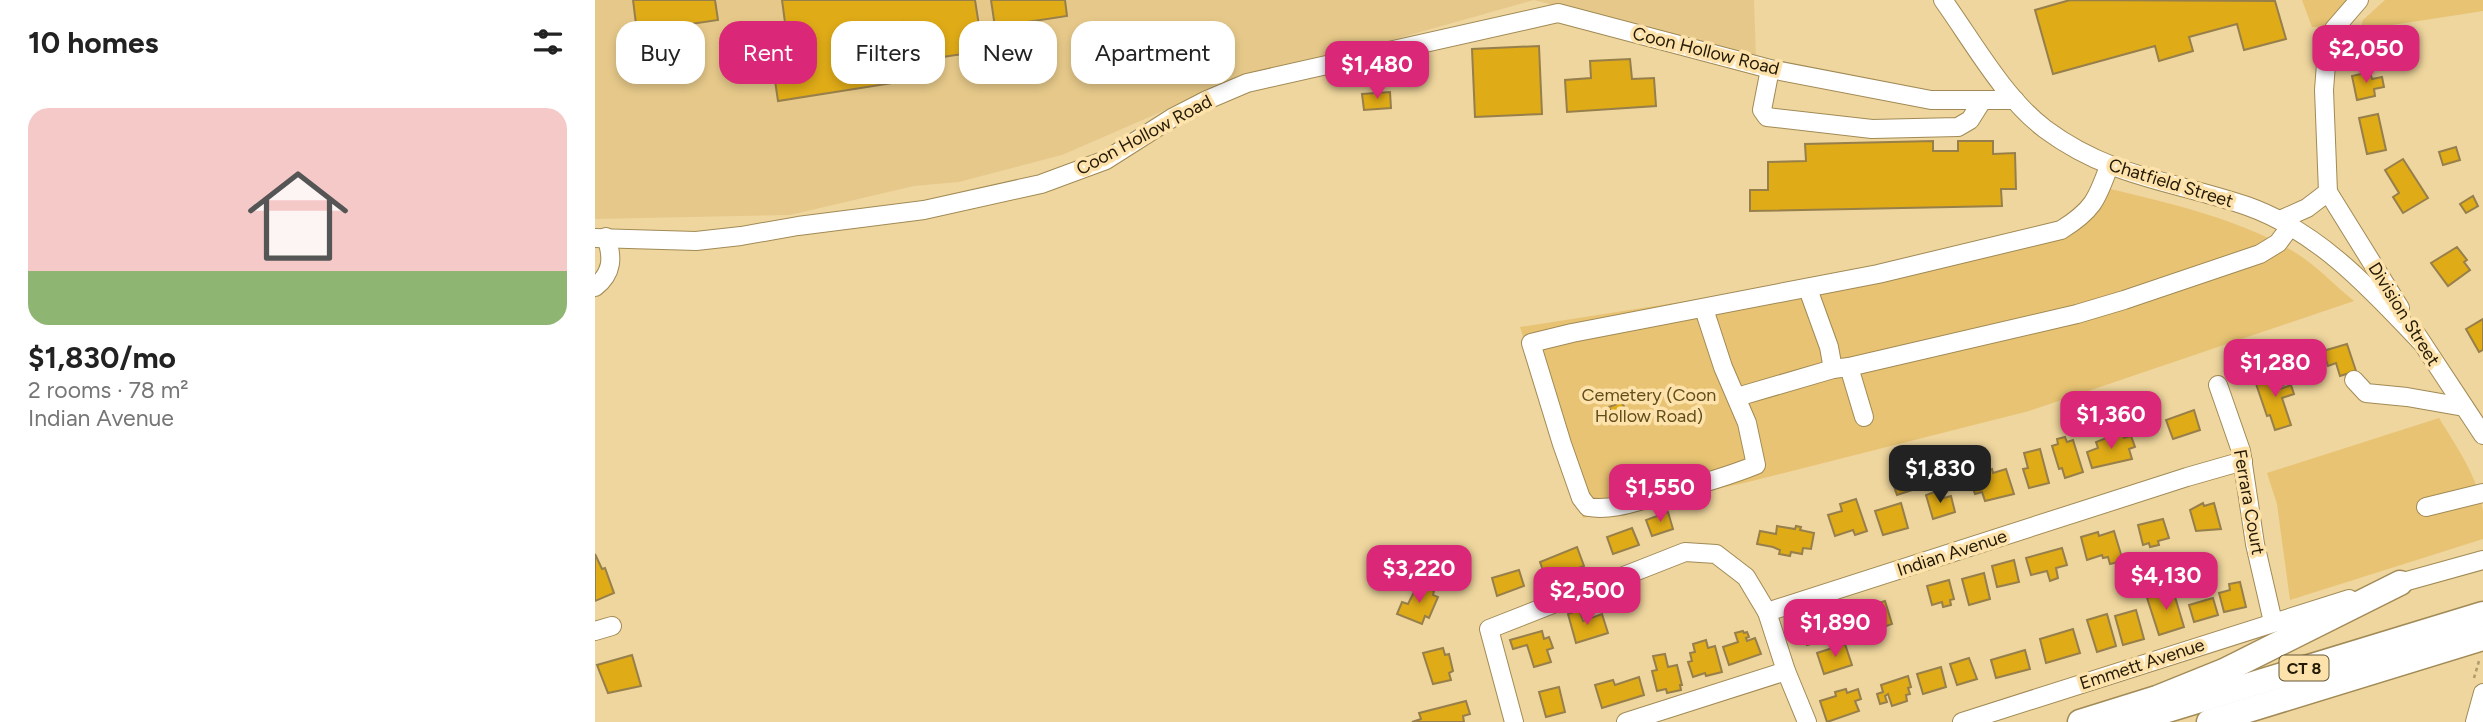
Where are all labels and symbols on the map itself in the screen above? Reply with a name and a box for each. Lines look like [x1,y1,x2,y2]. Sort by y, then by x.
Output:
street label: Coon Hollow Road [1630,22,1782,80]
pin: $2,050 [2309,25,2423,85]
pin: $1,480 [1320,42,1434,101]
street label: Coon Hollow Road [1072,90,1216,180]
street label: Chatfield Street [2106,154,2236,212]
street label: Division Street [2363,258,2445,370]
pin: $1,280 [2218,340,2332,399]
park label: Cemetery (Coon Hollow Road) [1582,384,1716,427]
pin: $1,360 [2054,392,2168,451]
pin: $1,830 [1883,446,1997,505]
street label: Ferrara Court [2229,447,2269,557]
pin: $1,550 [1603,464,1717,524]
street label: Indian Avenue [1894,525,2010,581]
pin: $3,220 [1362,546,1476,605]
pin: $4,130 [2109,552,2223,612]
pin: $2,500 [1530,568,1644,627]
pin: $1,890 [1778,600,1892,659]
street label: Emmett Avenue [2077,633,2207,695]
road number: CT 8 [2279,656,2329,680]

